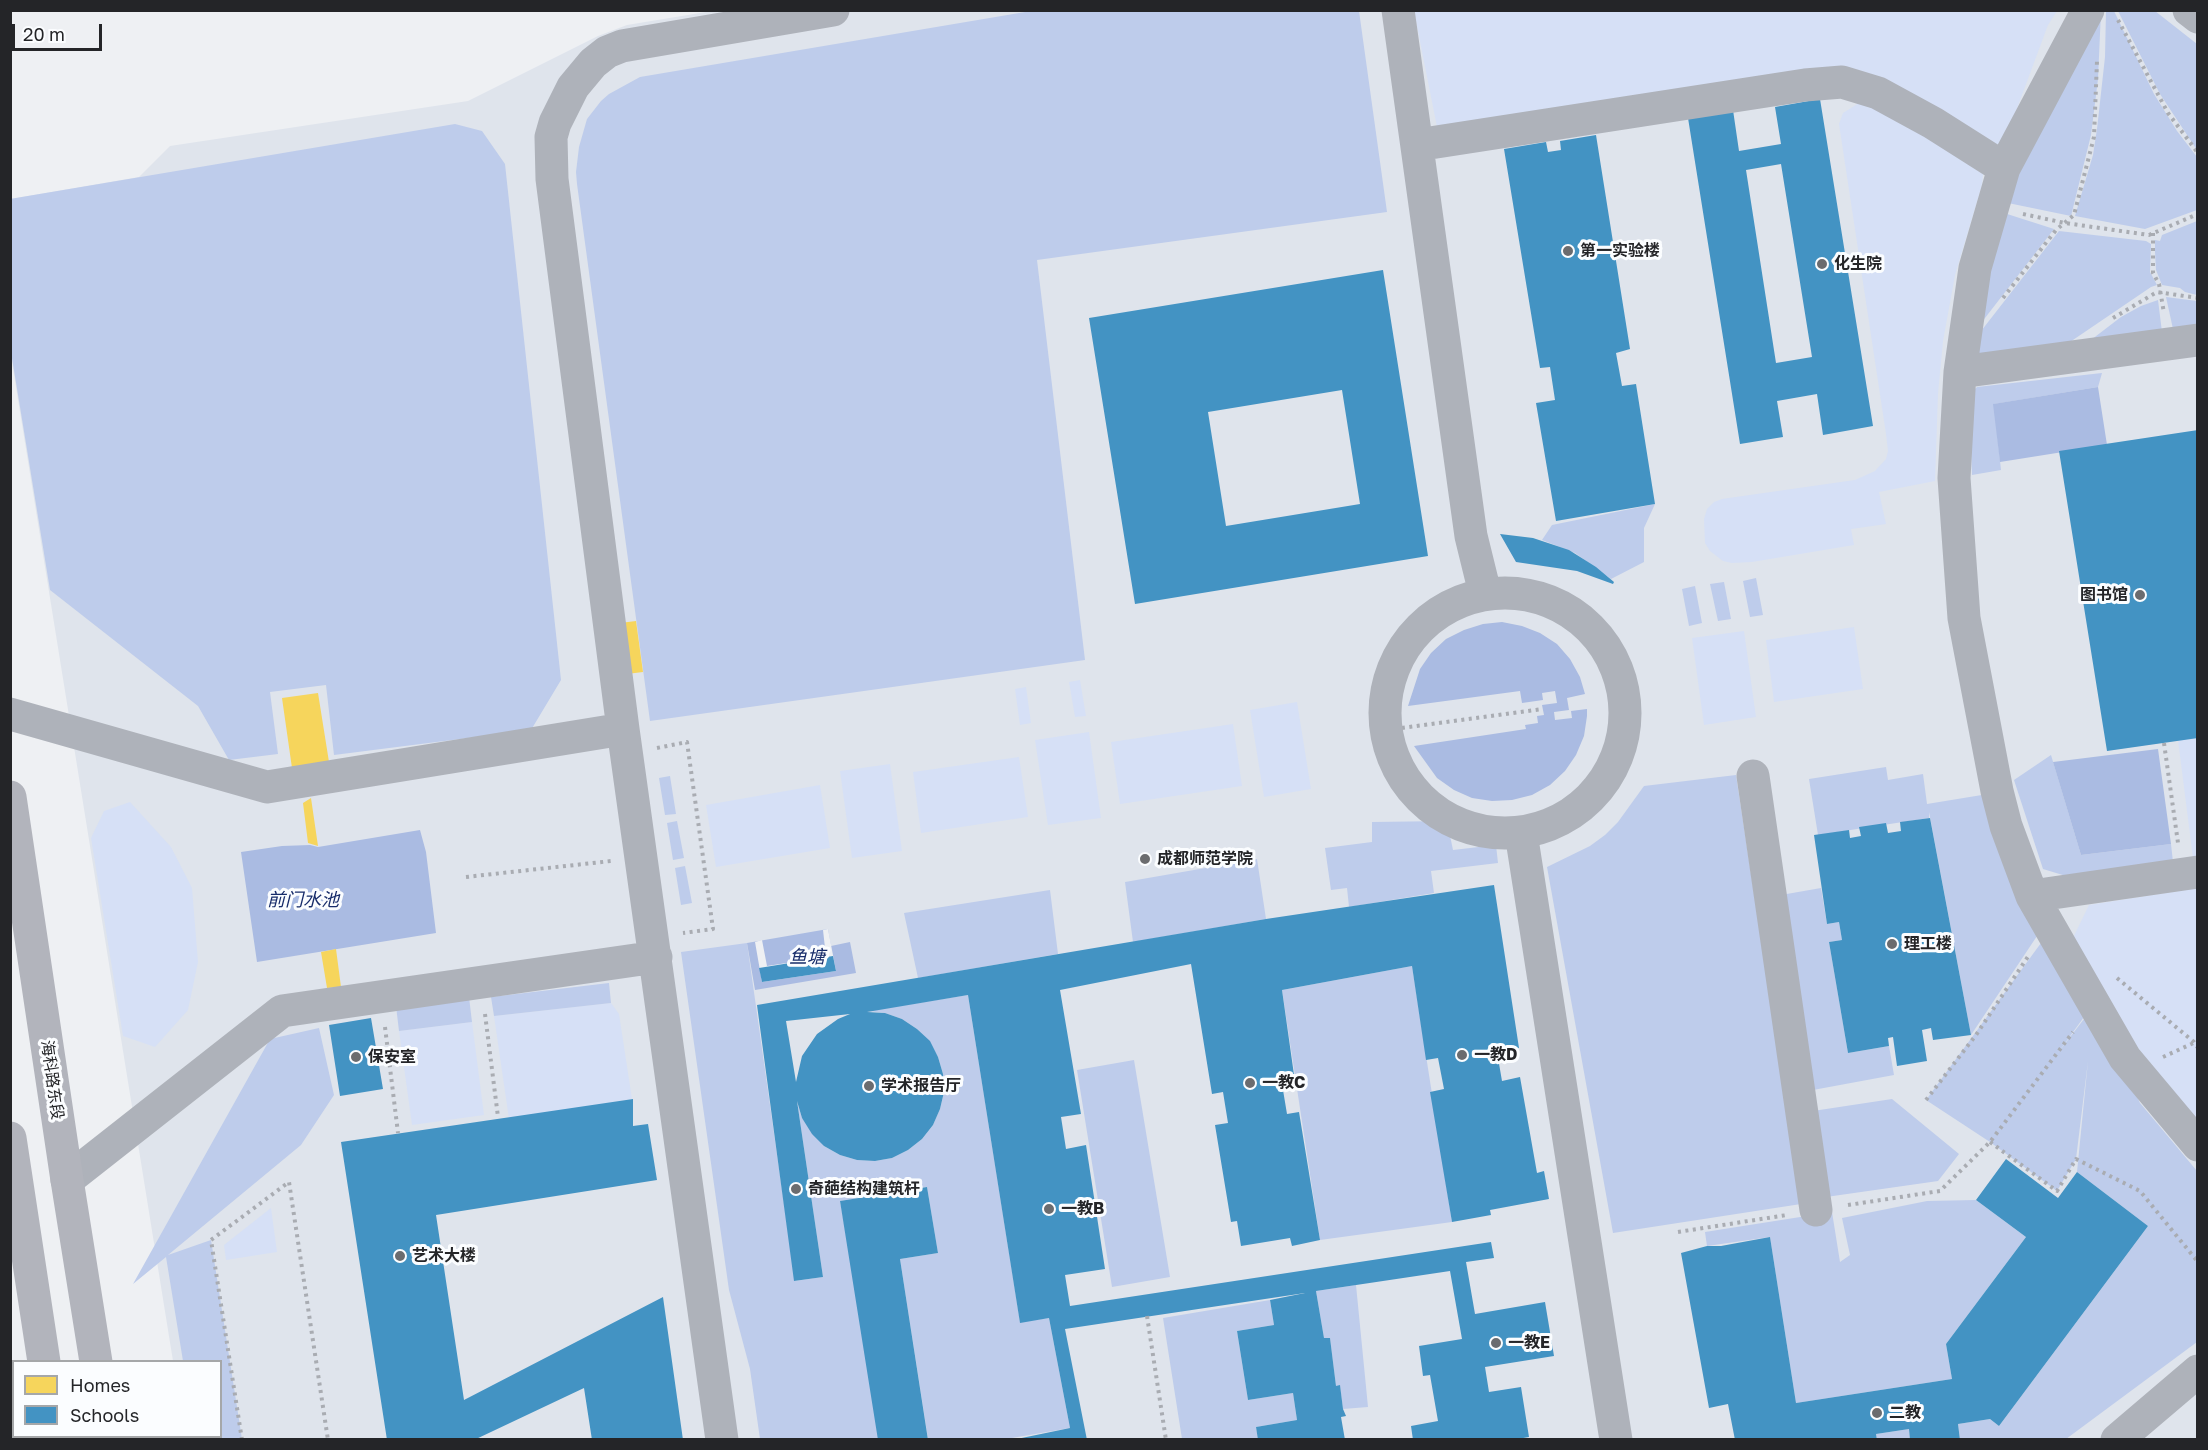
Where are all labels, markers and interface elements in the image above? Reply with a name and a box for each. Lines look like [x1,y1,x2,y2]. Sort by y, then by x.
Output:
scale bar [15,12,105,50]
text: 20 m [23,23,65,45]
place label: 第一实验楼 [1580,241,1660,261]
marker: 第一实验楼 [1561,244,1575,258]
place label: 化生院 [1834,254,1882,274]
marker: 化生院 [1815,257,1829,271]
place label: 图书馆 [2080,585,2128,605]
marker: 图书馆 [2133,588,2147,602]
place label: 成都师范学院 [1157,849,1253,869]
marker: 成都师范学院 [1138,852,1152,866]
water label: 前门水池 [267,889,339,911]
place label: 理工楼 [1904,934,1952,954]
marker: 理工楼 [1885,937,1899,951]
water label: 鱼塘 [789,946,825,968]
street label: 海科路东段 [37,1039,67,1121]
place label: 一教D [1474,1045,1517,1065]
place label: 保安室 [368,1047,416,1067]
marker: 一教D [1455,1048,1469,1062]
marker: 保安室 [349,1050,363,1064]
place label: 一教C [1262,1073,1305,1093]
place label: 学术报告厅 [881,1076,961,1096]
marker: 一教C [1243,1076,1257,1090]
marker: 学术报告厅 [862,1079,876,1093]
place label: 奇葩结构建筑杆 [808,1179,920,1199]
marker: 奇葩结构建筑杆 [789,1182,803,1196]
place label: 一教B [1061,1199,1104,1219]
marker: 一教B [1042,1202,1056,1216]
place label: 艺术大楼 [412,1246,476,1266]
marker: 艺术大楼 [393,1249,407,1263]
place label: 一教E [1508,1333,1550,1353]
marker: 一教E [1489,1336,1503,1350]
legend [12,1360,222,1438]
text: Homes [70,1374,130,1396]
place label: 二教 [1889,1403,1921,1423]
text: Schools [70,1404,139,1426]
marker: 二教 [1870,1406,1884,1420]

